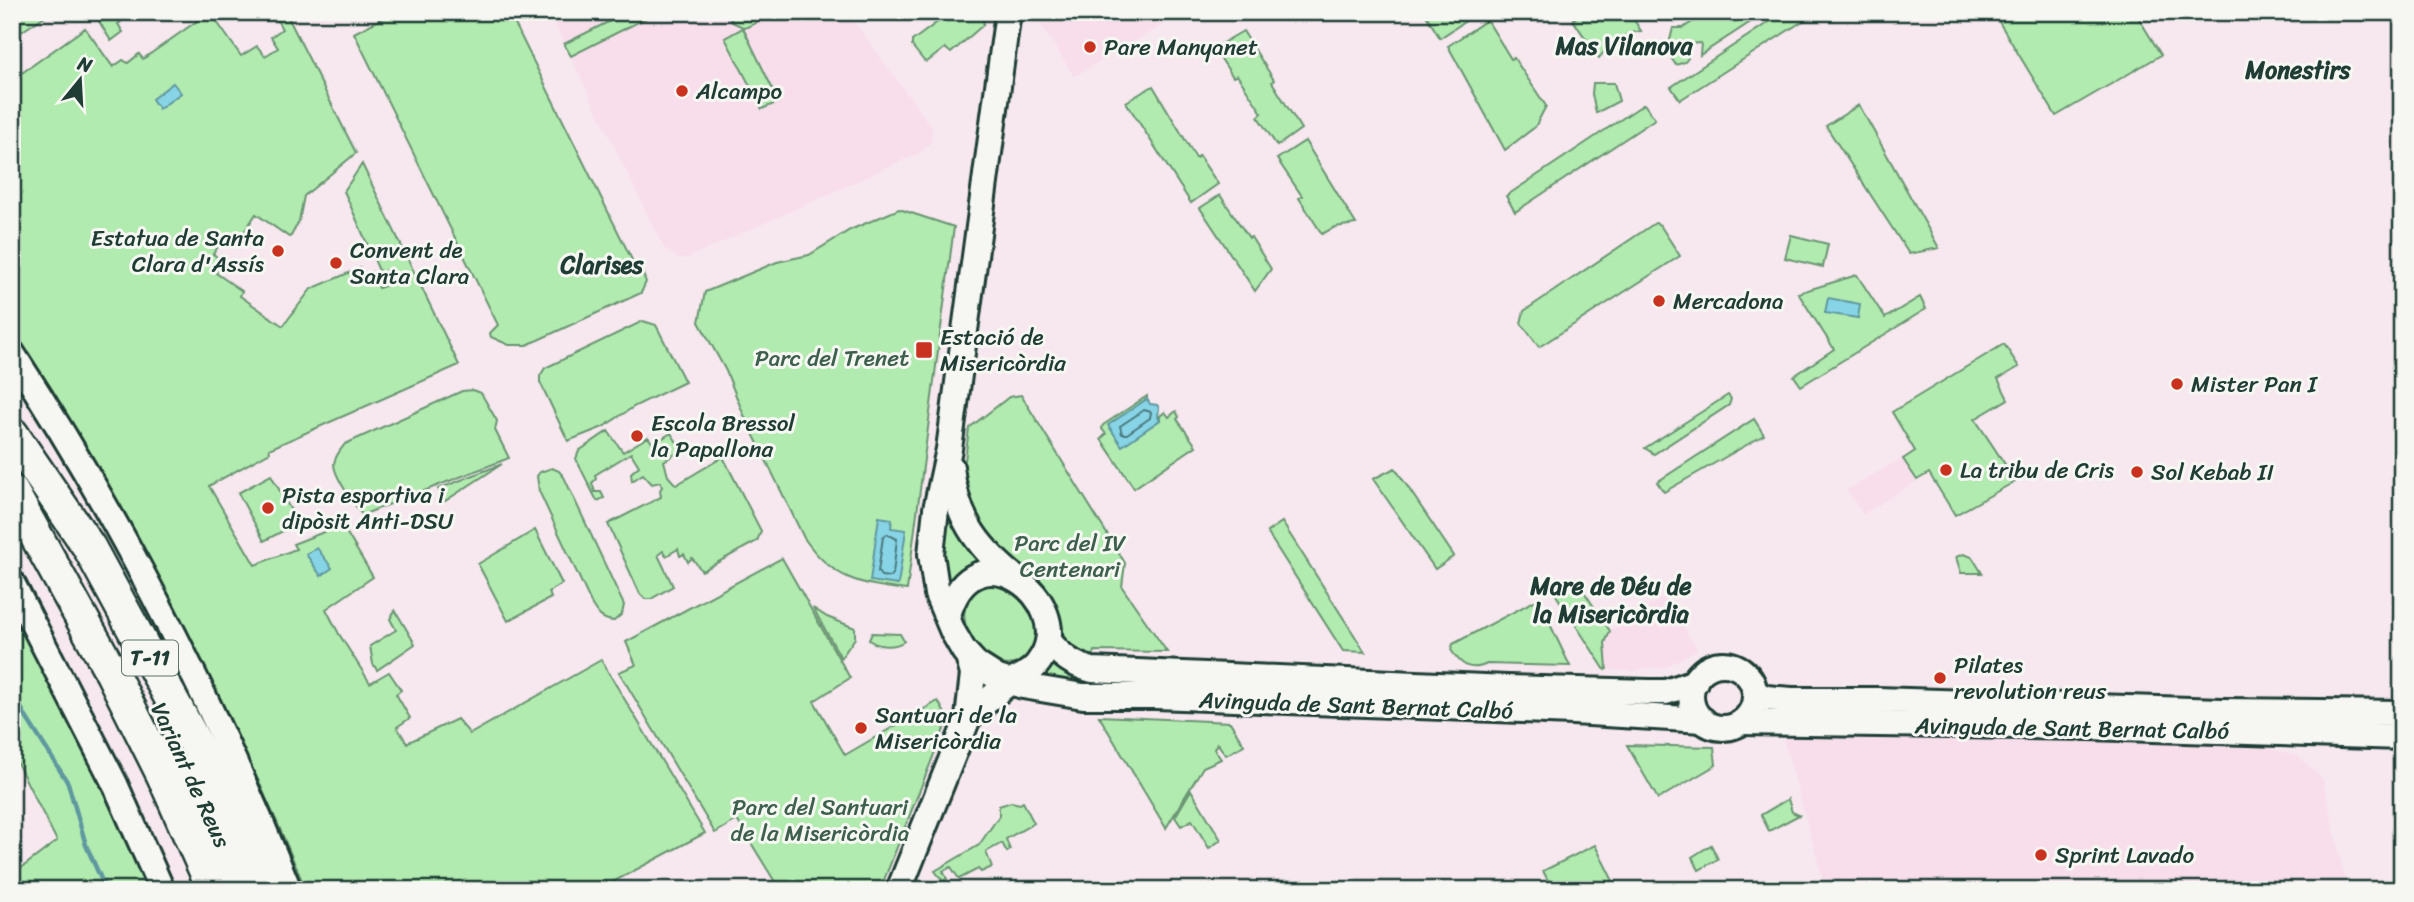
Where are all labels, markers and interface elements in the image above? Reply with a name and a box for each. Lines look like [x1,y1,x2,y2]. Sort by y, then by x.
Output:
district label: Mas Vilanova [1554,25,1694,67]
place label: Pare Manyanet [1104,27,1258,68]
marker: Pare Manyanet [1082,39,1098,55]
north arrow [46,46,116,116]
text: N [73,46,97,82]
district label: Monestirs [2244,49,2352,91]
place label: Alcampo [695,71,782,112]
marker: Alcampo [674,83,690,99]
place label: Estatua de Santa Clara d'Assís [91,218,265,285]
place label: Convent de Santa Clara [350,230,469,297]
marker: Estatua de Santa Clara d'Assís [270,243,286,259]
district label: Clarises [560,244,644,286]
marker: Convent de Santa Clara [328,255,344,271]
place label: Mercadona [1673,281,1784,322]
marker: Mercadona [1651,293,1667,309]
place label: Estació de Misericòrdia [940,317,1066,384]
park label: Parc del Trenet [755,338,909,379]
marker: Estació de Misericòrdia [914,340,934,360]
place label: Mister Pan I [2191,364,2319,405]
marker: Mister Pan I [2169,376,2185,392]
place label: Escola Bressol la Papallona [651,403,795,470]
marker: Escola Bressol la Papallona [629,428,645,444]
place label: La tribu de Cris [1960,450,2115,491]
place label: Sol Kebab II [2151,452,2274,493]
marker: La tribu de Cris [1938,462,1954,478]
marker: Sol Kebab II [2129,464,2145,480]
place label: Pista esportiva i dipòsit Anti-DSU [282,475,454,542]
marker: Pista esportiva i dipòsit Anti-DSU [260,500,276,516]
park label: Parc del IV Centenari [1014,523,1126,590]
district label: Mare de Déu de la Misericòrdia [1529,565,1692,635]
road number: T-11 [122,640,178,676]
place label: Pilates revolution reus [1954,645,2107,712]
marker: Pilates revolution reus [1932,670,1948,686]
street label: Avinguda de Sant Bernat Calbó [1197,679,1514,731]
street label: Variant de Reus [139,695,243,855]
place label: Santuari de la Misericòrdia [875,695,1018,762]
street label: Avinguda de Sant Bernat Calbó [1914,705,2230,752]
marker: Santuari de la Misericòrdia [853,720,869,736]
park label: Parc del Santuari de la Misericòrdia [731,787,909,854]
place label: Sprint Lavado [2055,835,2194,876]
marker: Sprint Lavado [2033,847,2049,863]

